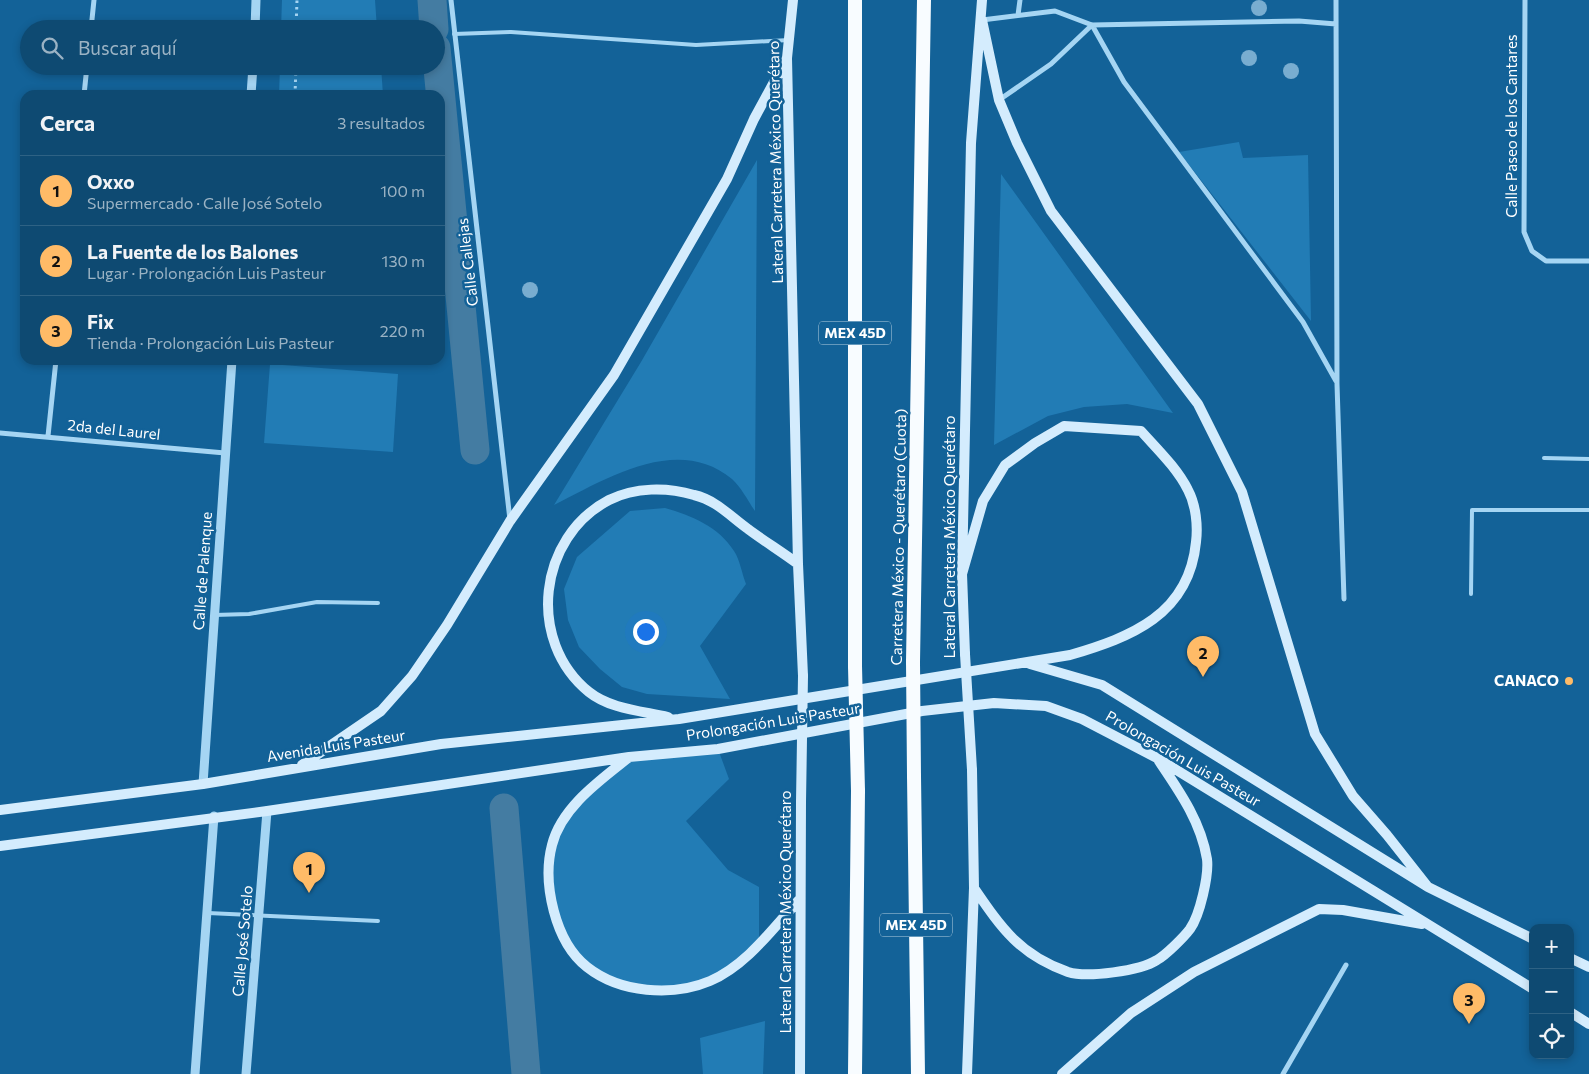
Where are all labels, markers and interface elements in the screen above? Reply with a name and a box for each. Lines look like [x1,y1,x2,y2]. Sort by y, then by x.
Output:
search box [20,20,445,75]
icon: search [38,34,66,62]
street label: Calle Paseo de los Cantares [1502,34,1520,218]
text: Buscar aquí [78,36,177,59]
street label: Lateral Carretera México Querétaro [764,40,786,284]
text: Cerca [40,110,95,135]
text: 3 resultados [337,113,425,132]
text: Oxxo [87,170,135,193]
text: 1 [52,181,60,200]
text: 100 m [380,181,425,200]
text: Supermercado · Calle José Sotelo [87,193,322,212]
street label: Calle Callejas [453,217,481,307]
text: La Fuente de los Balones [87,240,298,263]
text: 2 [51,251,61,270]
text: 130 m [382,251,425,270]
text: Lugar · Prolongación Luis Pasteur [87,263,326,282]
text: Fix [87,310,114,333]
text: 3 [51,321,61,340]
text: 220 m [380,321,425,340]
road number: MEX 45D [819,322,891,344]
text: Tienda · Prolongación Luis Pasteur [87,333,334,352]
street label: Carretera México - Querétaro (Cuota) [887,408,909,666]
street label: 2da del Laurel [67,415,161,443]
street label: Lateral Carretera México Querétaro [940,415,958,659]
street label: Calle de Palenque [189,511,215,631]
your location [633,619,659,645]
pin: 2 [1187,636,1219,677]
place label: CANACO [1494,671,1559,689]
marker: CANACO [1563,675,1575,687]
street label: Prolongación Luis Pasteur [685,698,861,744]
street label: Prolongación Luis Pasteur [1103,706,1264,810]
street label: Avenida Luis Pasteur [265,725,406,765]
street label: Lateral Carretera México Querétaro [776,790,794,1034]
pin: 1 [293,852,325,893]
street label: Calle José Sotelo [228,884,256,997]
road number: MEX 45D [880,914,952,936]
map controls [1529,924,1574,1059]
button: + [1529,924,1574,969]
button: − [1529,969,1574,1014]
pin: 3 [1453,983,1485,1024]
button: locate [1529,1014,1574,1059]

